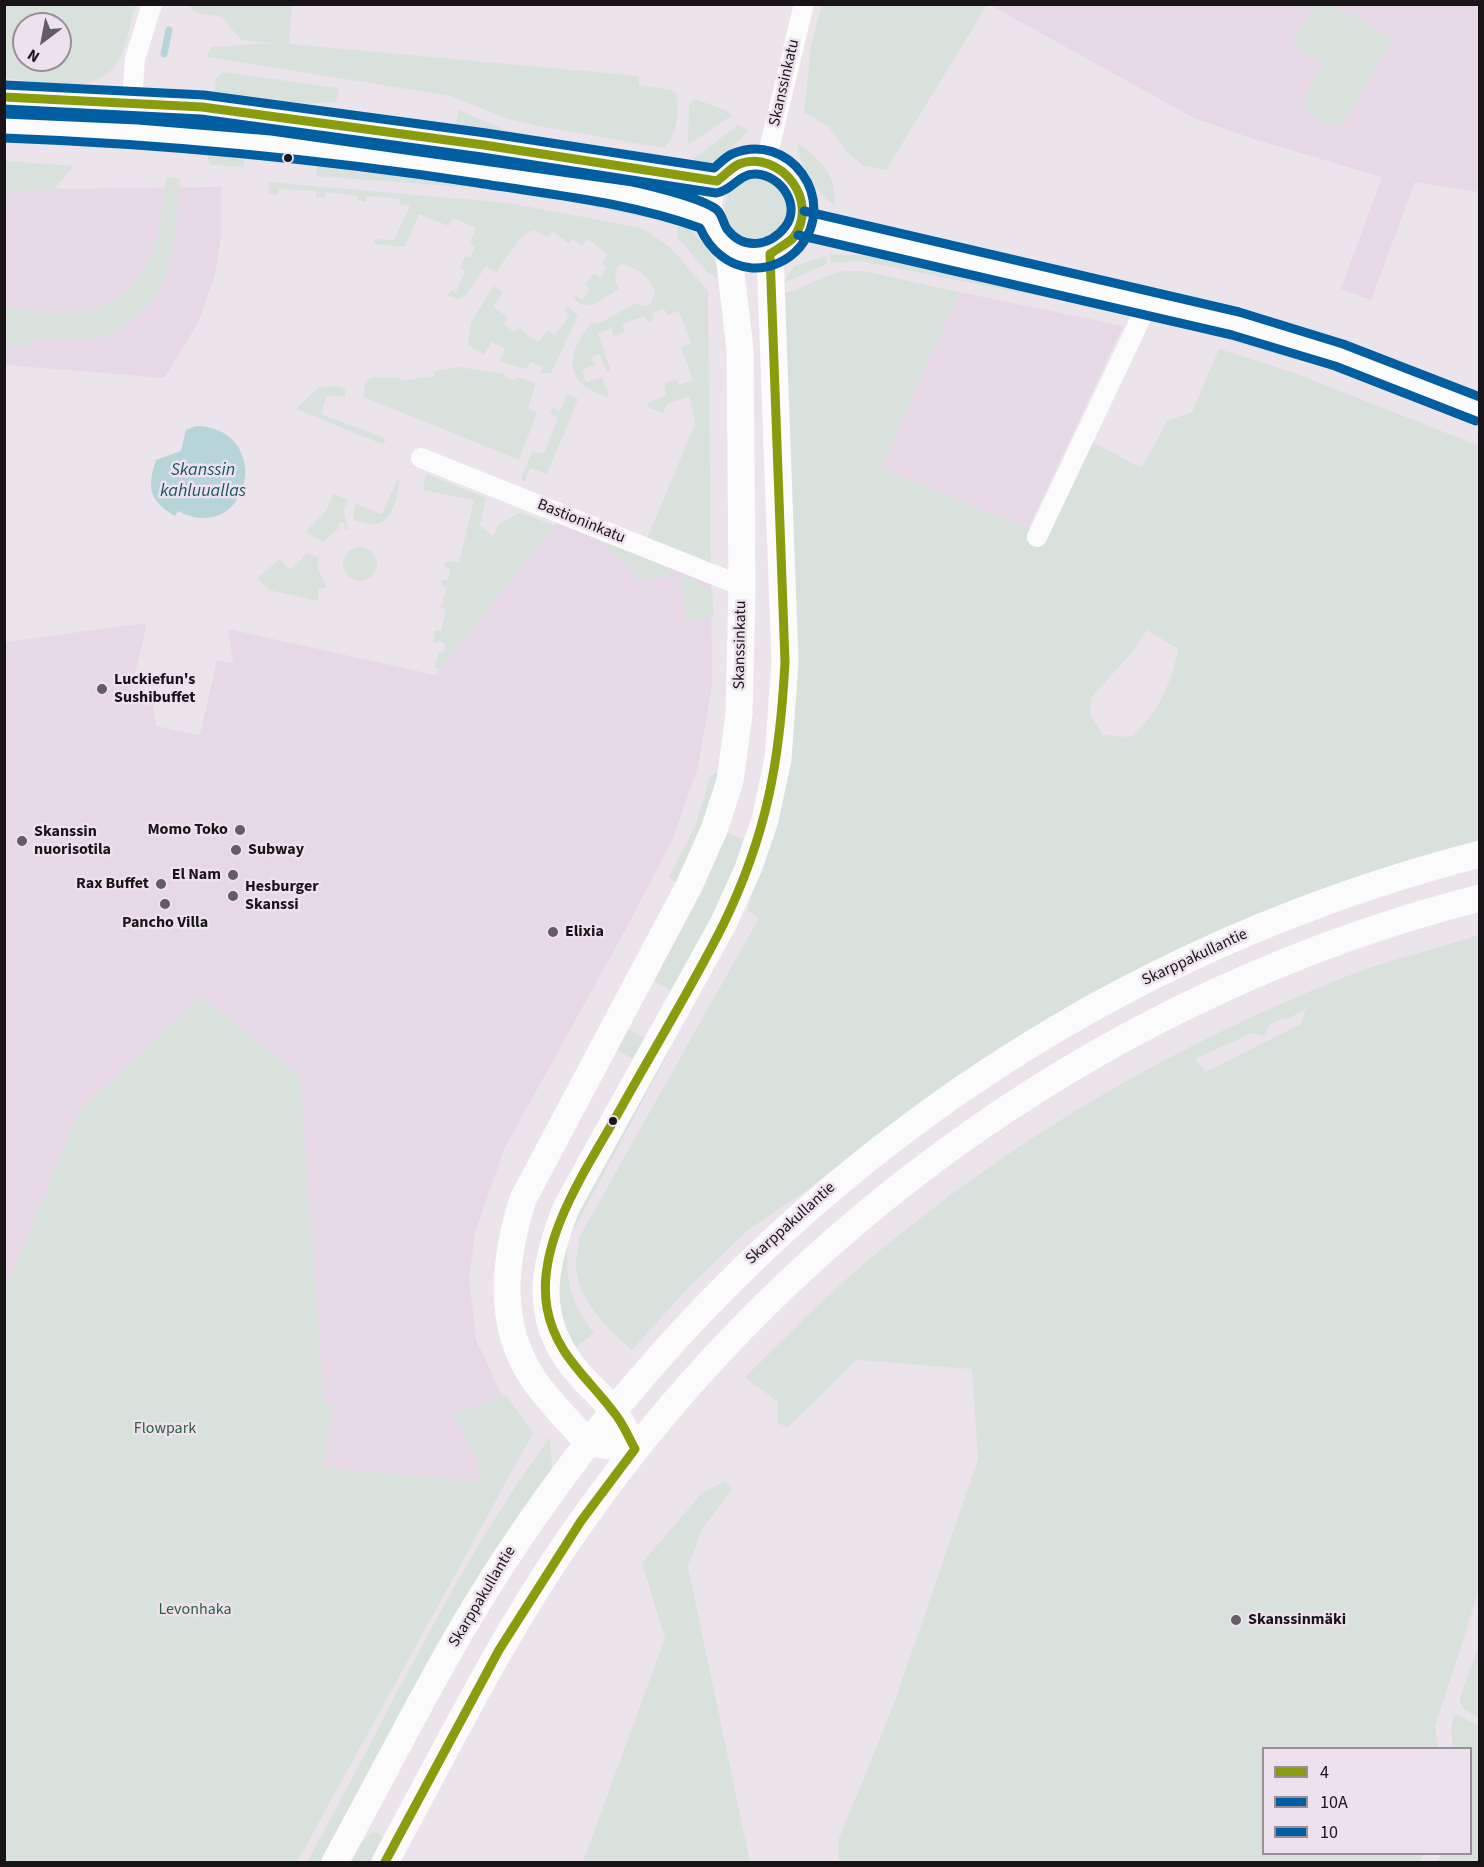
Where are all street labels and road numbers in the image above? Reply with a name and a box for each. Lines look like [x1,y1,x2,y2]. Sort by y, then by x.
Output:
street label: Skanssinkatu [766,38,804,128]
street label: Bastioninkatu [534,496,628,548]
street label: Skanssinkatu [731,600,751,690]
street label: Skarppakullantie [1139,925,1251,991]
street label: Skarppakullantie [742,1179,840,1269]
street label: Skarppakullantie [445,1543,521,1651]

